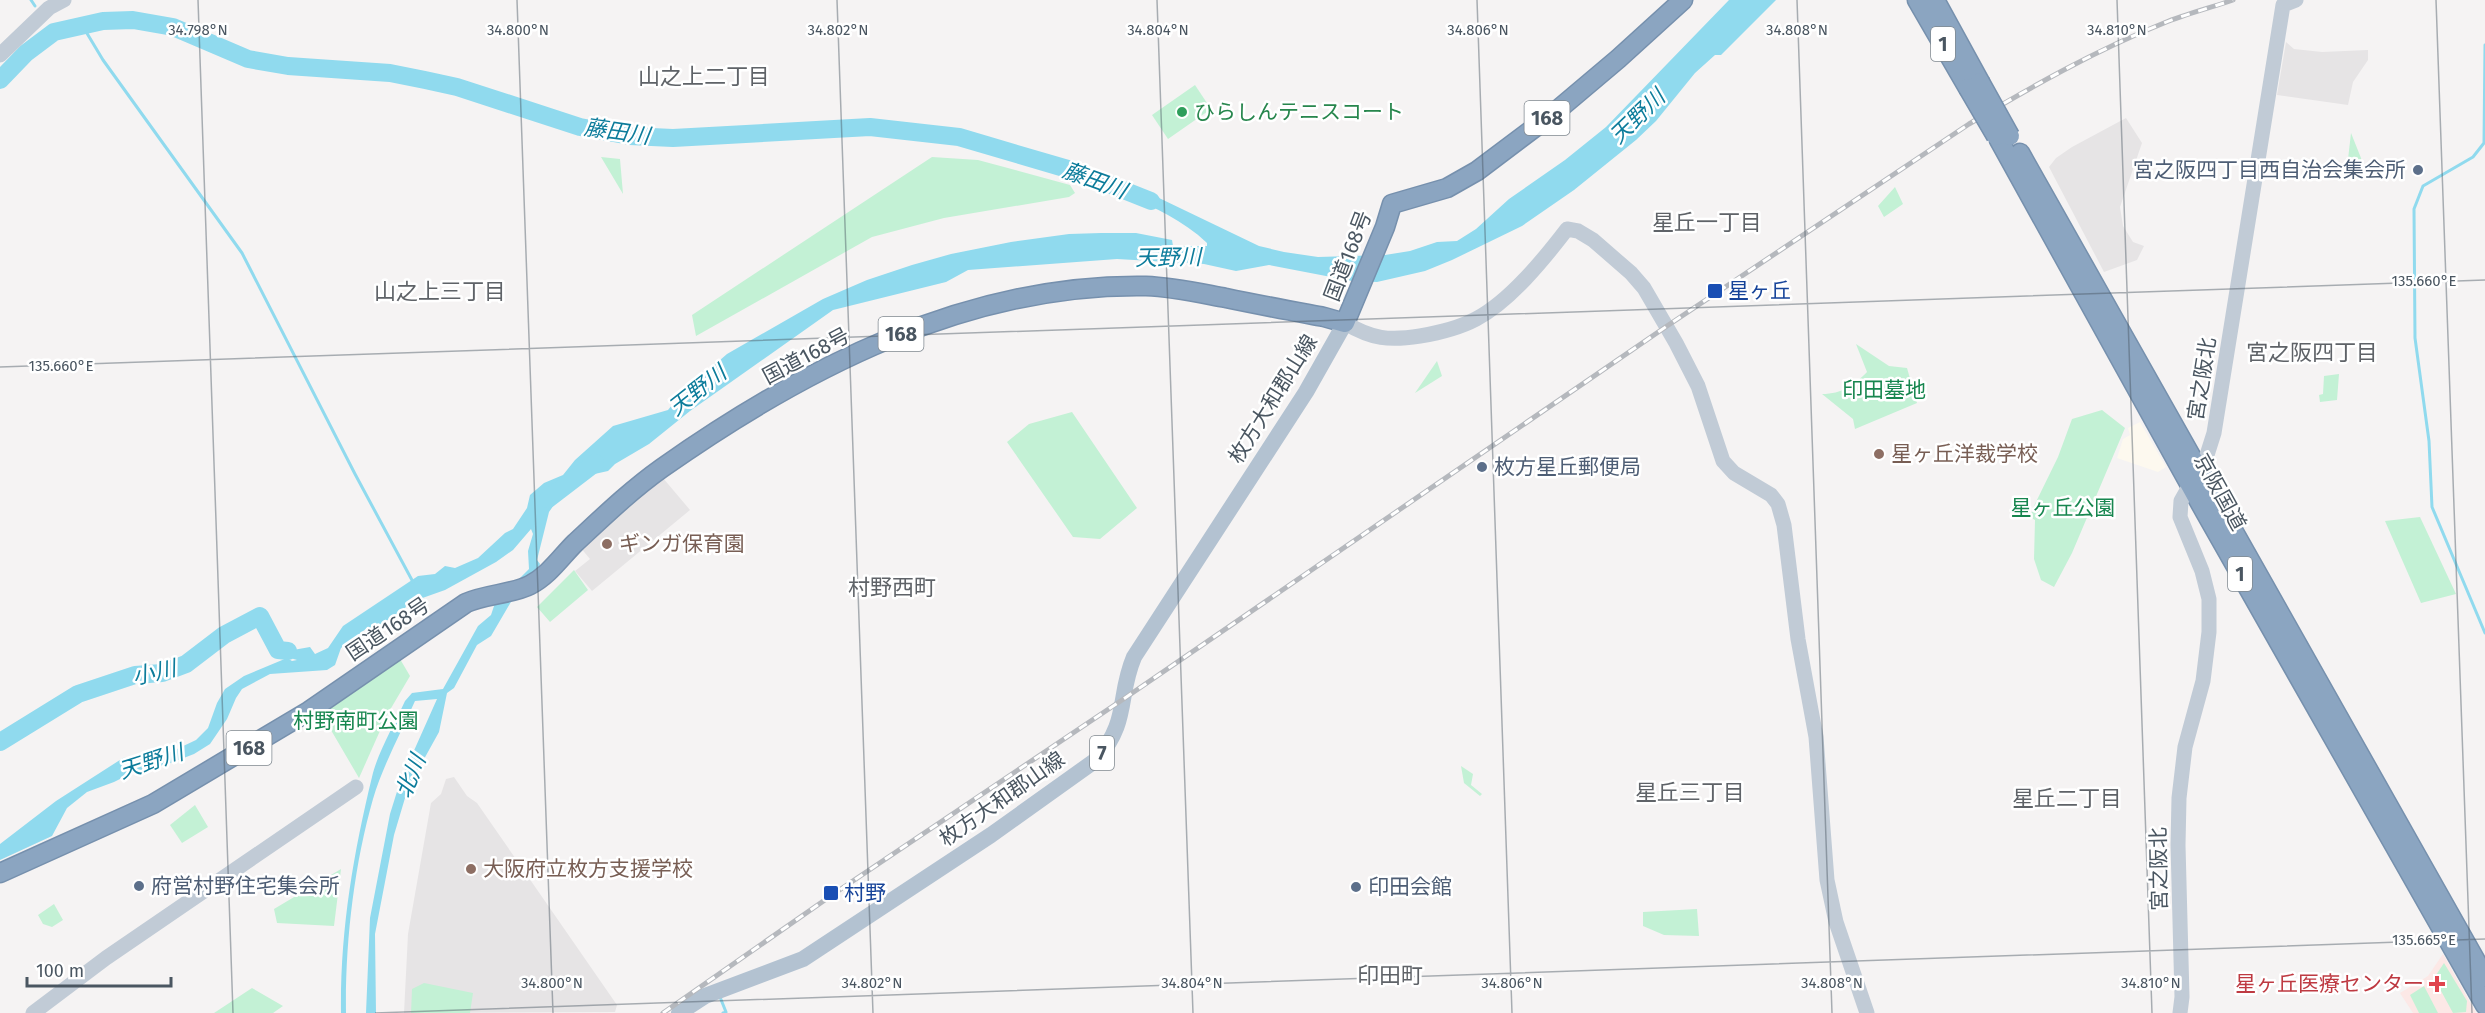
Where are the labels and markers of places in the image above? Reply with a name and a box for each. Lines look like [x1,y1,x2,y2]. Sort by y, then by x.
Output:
place label: ひらしんテニスコート [1194,99,1404,125]
marker: ひらしんテニスコート [1175,105,1189,119]
place label: 宮之阪四丁目西自治会集会所 [2133,157,2406,183]
marker: 宮之阪四丁目西自治会集会所 [2411,163,2425,177]
place label: 星ヶ丘 [1728,278,1791,304]
marker: 星ヶ丘 [1706,282,1724,300]
place label: 星ヶ丘洋裁学校 [1891,441,2038,467]
marker: 星ヶ丘洋裁学校 [1872,447,1886,461]
place label: 枚方星丘郵便局 [1494,454,1641,480]
marker: 枚方星丘郵便局 [1475,460,1489,474]
place label: ギンガ保育園 [619,531,745,557]
marker: ギンガ保育園 [600,537,614,551]
place label: 大阪府立枚方支援学校 [483,856,693,882]
marker: 大阪府立枚方支援学校 [464,862,478,876]
place label: 府営村野住宅集会所 [151,873,340,899]
place label: 印田会館 [1368,874,1452,900]
marker: 府営村野住宅集会所 [132,879,146,893]
place label: 村野 [844,880,886,906]
marker: 印田会館 [1349,880,1363,894]
marker: 村野 [822,884,840,902]
place label: 星ヶ丘医療センター [2235,971,2424,997]
marker: 星ヶ丘医療センター [2428,975,2446,993]

